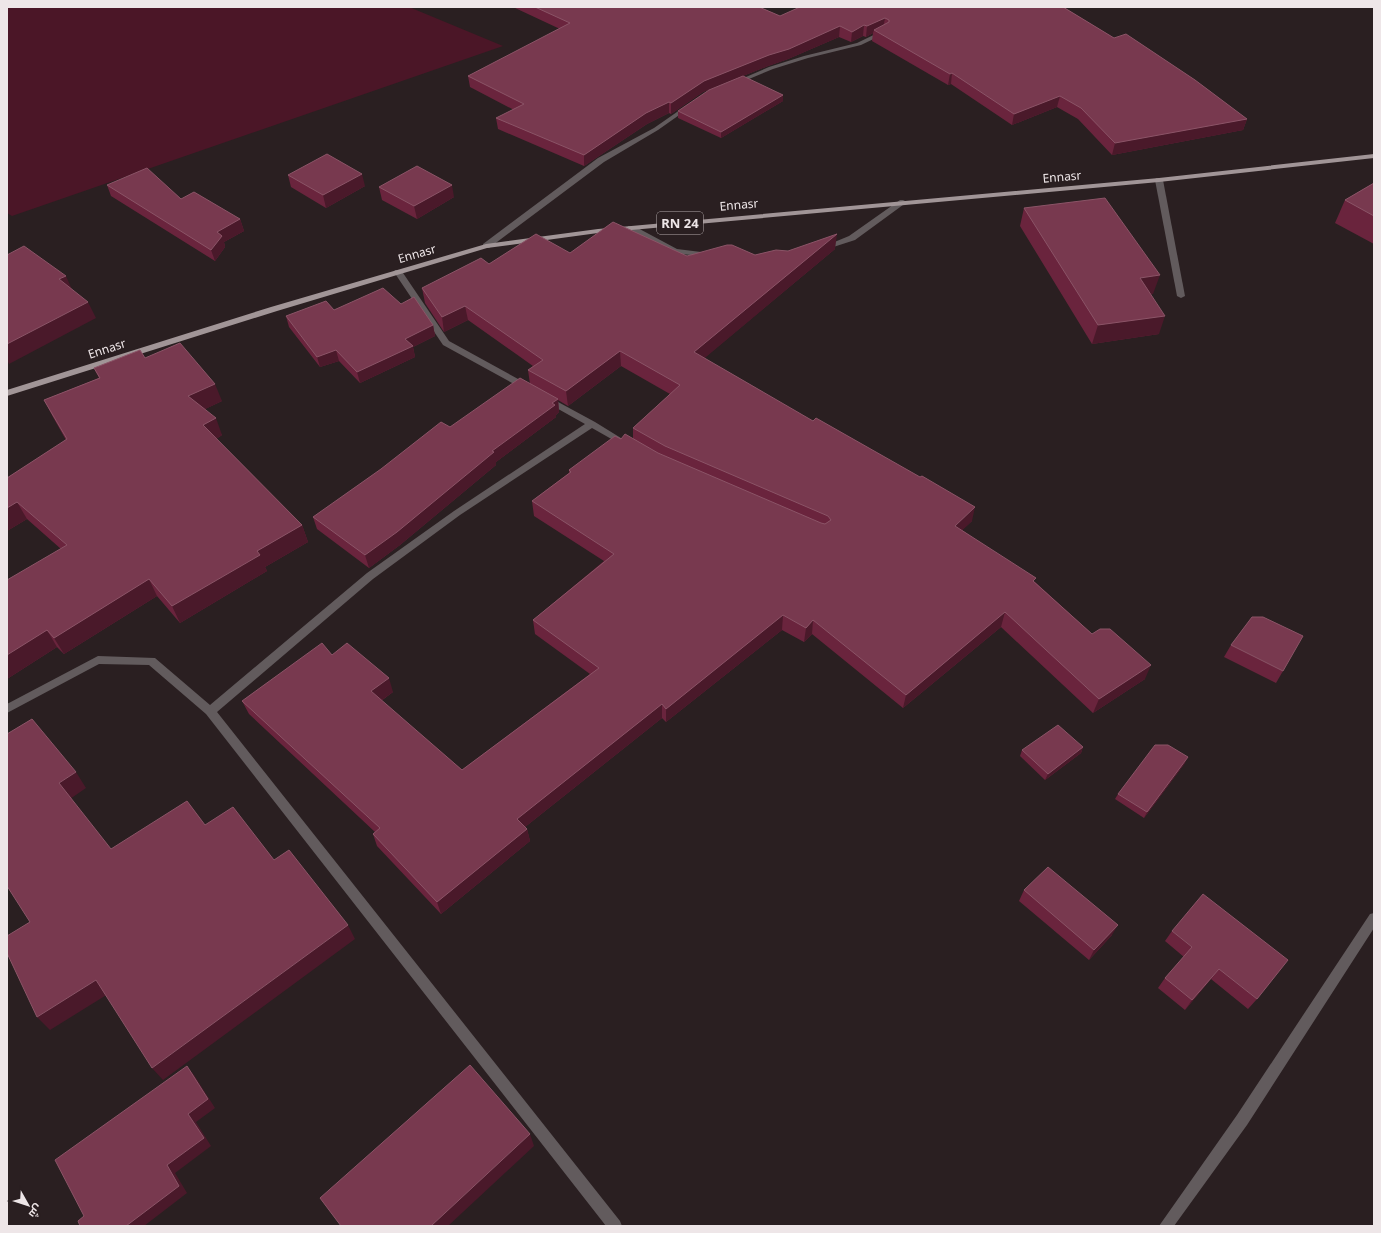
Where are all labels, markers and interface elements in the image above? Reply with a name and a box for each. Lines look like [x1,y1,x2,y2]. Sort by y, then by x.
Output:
street label: Ennasr [1042,166,1082,187]
street label: Ennasr [719,194,759,215]
road number: RN 24 [657,212,703,234]
street label: Ennasr [396,240,438,267]
street label: Ennasr [86,334,128,363]
north arrow [8,1185,48,1225]
text: ش [26,1201,46,1222]

